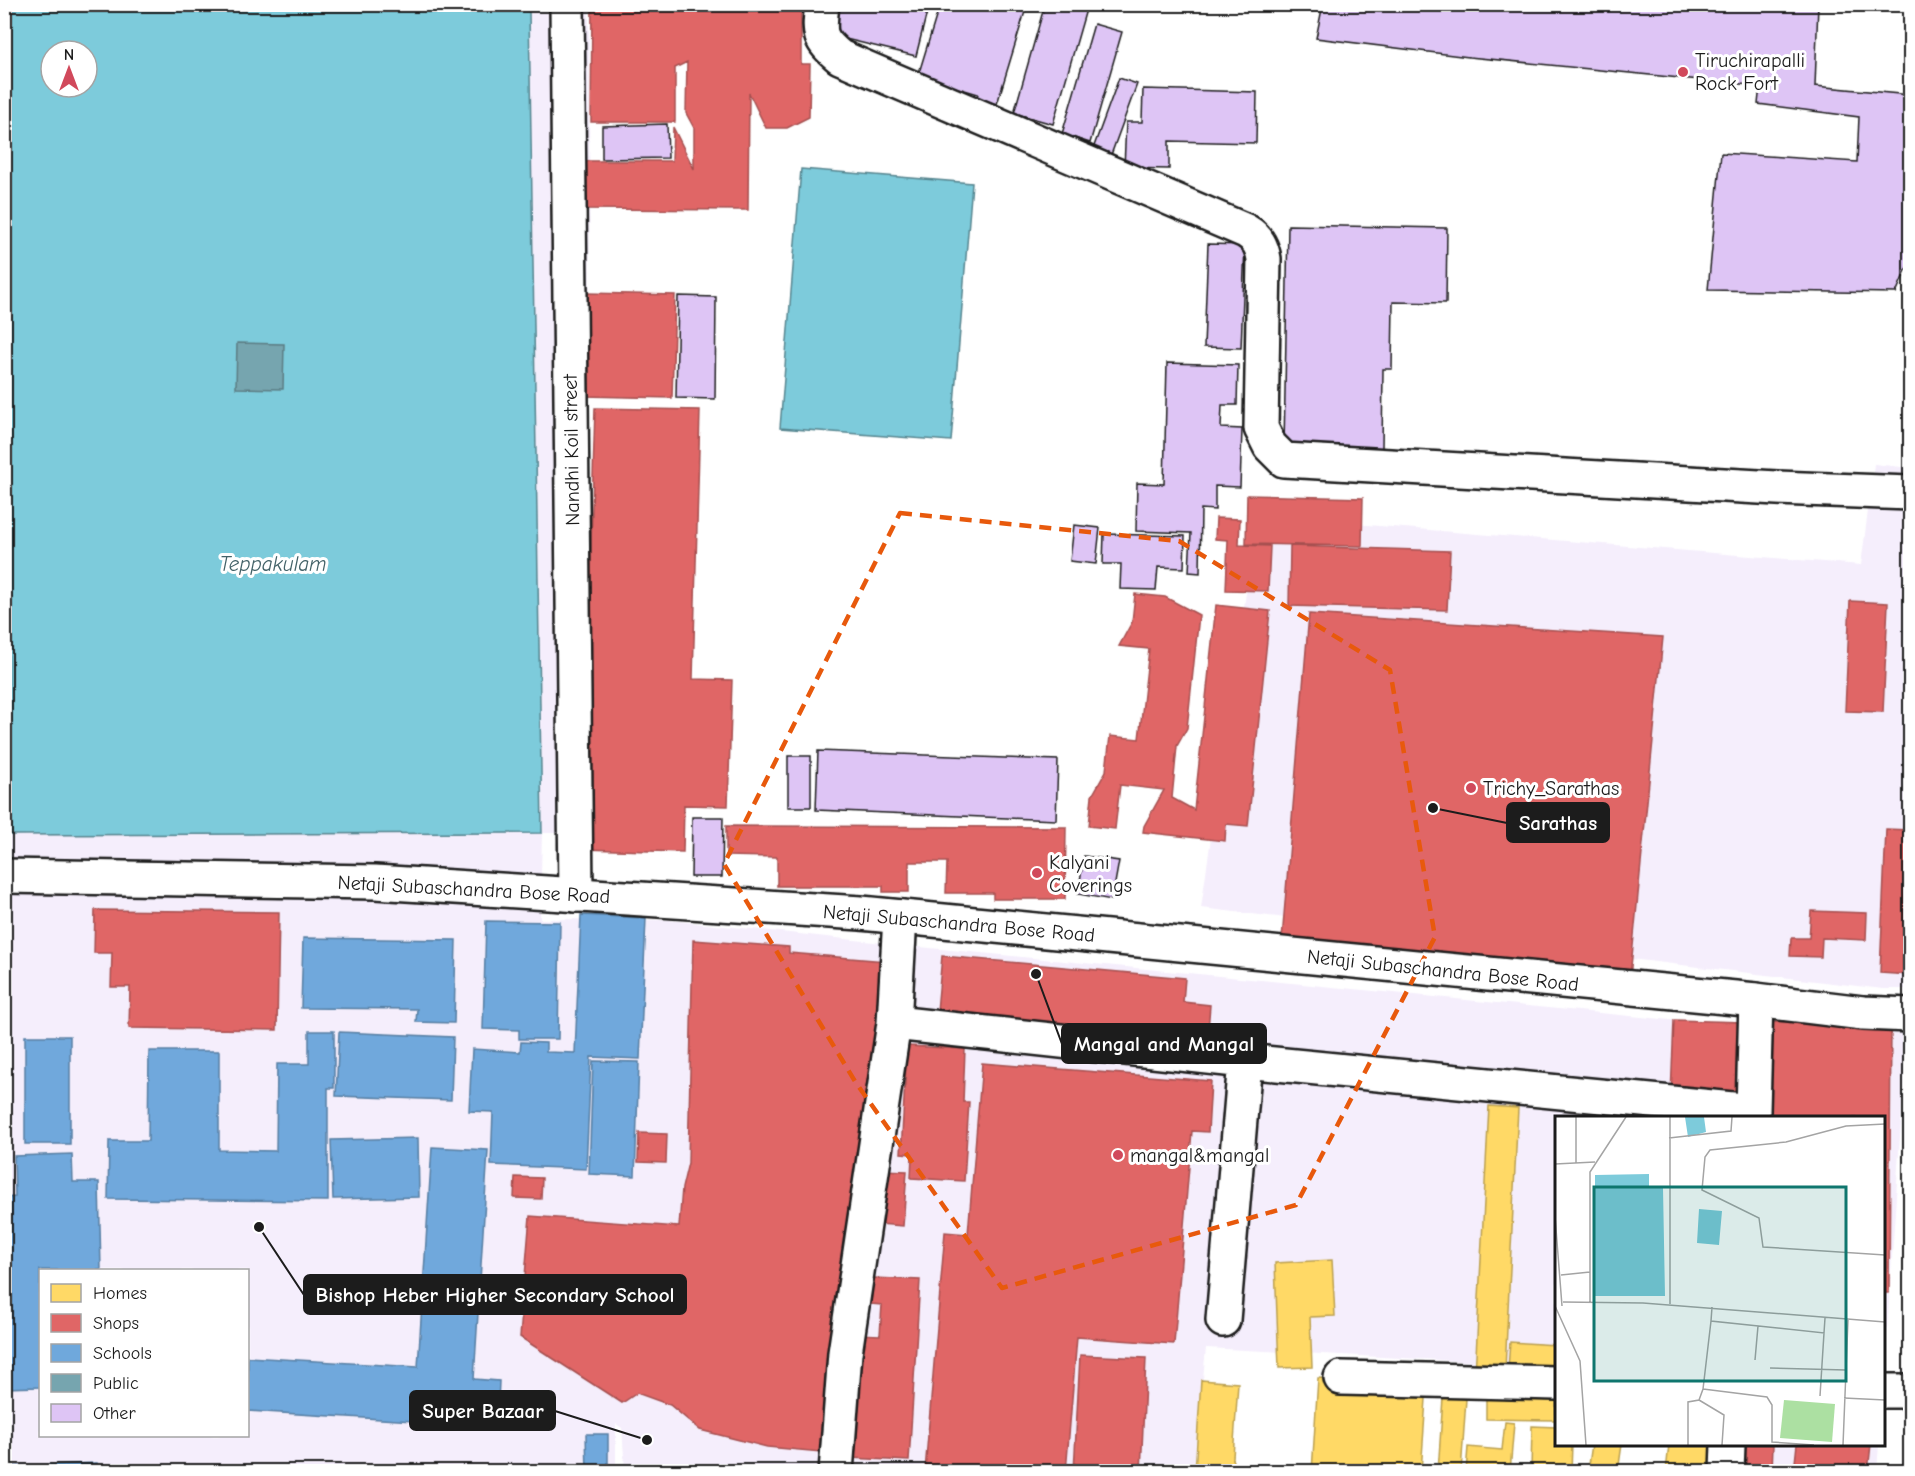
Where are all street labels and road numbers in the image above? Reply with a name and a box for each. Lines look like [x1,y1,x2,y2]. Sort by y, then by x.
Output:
street label: Nandhi Koil street [559,373,584,526]
street label: Netaji Subaschandra Bose Road [337,871,611,908]
street label: Netaji Subaschandra Bose Road [822,900,1096,947]
street label: Netaji Subaschandra Bose Road [1306,945,1580,996]

